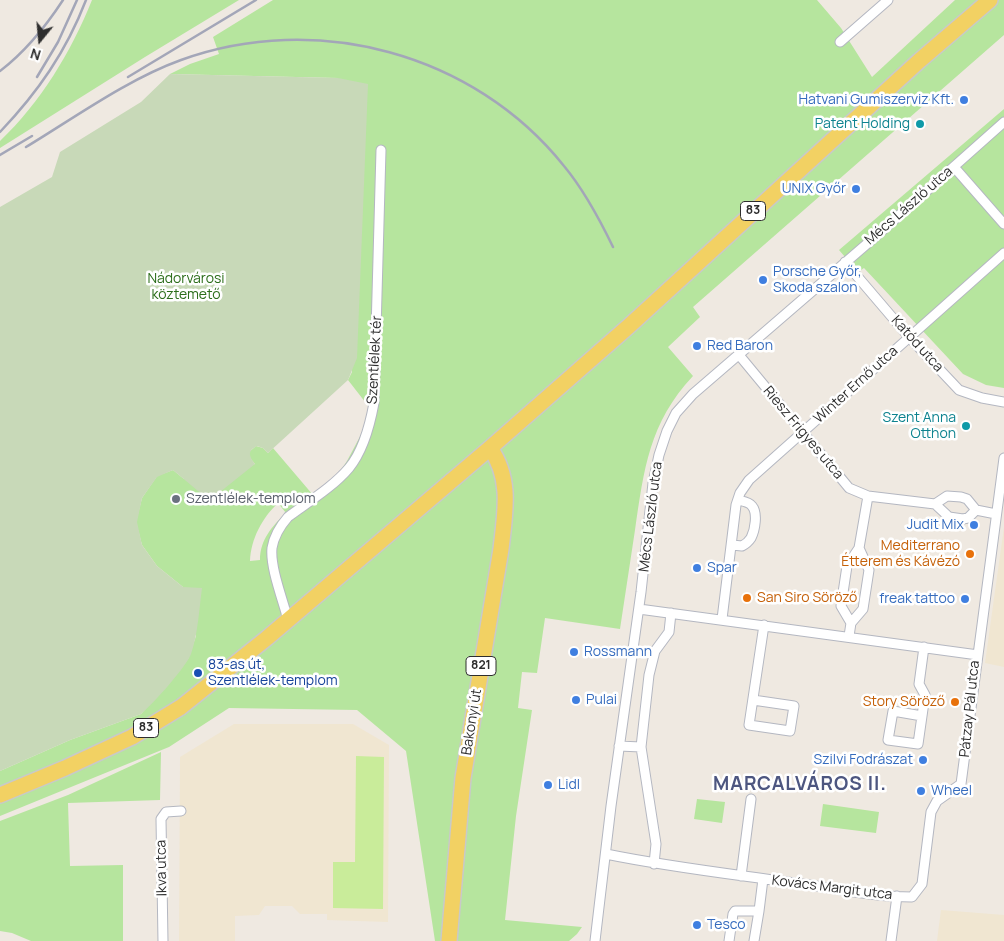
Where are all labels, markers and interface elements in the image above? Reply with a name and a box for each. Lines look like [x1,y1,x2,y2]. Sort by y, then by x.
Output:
north arrow [15,15,65,65]
text: N [28,44,43,65]
place label: Hatvani Gumiszerviz Kft. [798,92,954,108]
marker: Hatvani Gumiszerviz Kft. [958,94,970,106]
place label: Patent Holding [815,116,910,132]
marker: Patent Holding [914,118,926,130]
street label: Mécs László utca [862,163,956,249]
place label: UNIX Győr [782,181,846,197]
marker: UNIX Győr [850,183,862,195]
road number: 83 [740,202,766,220]
place label: Porsche Győr, Skoda szalon [773,264,862,296]
park label: Nádorvárosi köztemető [147,271,225,304]
marker: Porsche Győr, Skoda szalon [757,274,769,286]
street label: Katód utca [887,312,947,376]
street label: Szentlélek tér [364,315,386,405]
place label: Red Baron [707,338,773,354]
marker: Red Baron [691,340,703,352]
street label: Winter Ernő utca [811,343,901,427]
street label: Riesz Frigyes utca [759,383,847,483]
place label: Szent Anna Otthon [883,410,956,442]
marker: Szent Anna Otthon [960,420,972,432]
street label: Mécs László utca [636,461,666,573]
place label: Szentlélek-templom [186,491,316,507]
marker: Szentlélek-templom [170,493,182,505]
place label: Judit Mix [907,517,964,533]
marker: Judit Mix [968,519,980,531]
place label: Mediterrano Étterem és Kávézó [841,538,960,570]
marker: Mediterrano Étterem és Kávézó [964,548,976,560]
place label: Spar [707,560,737,576]
marker: Spar [691,562,703,574]
place label: San Siro Söröző [757,590,857,606]
place label: freak tattoo [879,591,955,607]
marker: San Siro Söröző [741,592,753,604]
marker: freak tattoo [959,593,971,605]
place label: Rossmann [584,644,652,660]
marker: Rossmann [568,646,580,658]
road number: 821 [466,656,496,676]
place label: 83-as út, Szentlélek-templom [208,657,338,690]
street label: Pátzay Pál utca [957,660,983,758]
marker: 83-as út, Szentlélek-templom [192,667,204,679]
street label: Bakonyi út [458,688,486,756]
place label: Pulai [586,692,617,708]
marker: Pulai [570,694,582,706]
place label: Story Söröző [863,694,945,710]
marker: Story Söröző [949,696,961,708]
road number: 83 [134,718,158,738]
place label: Szilvi Fodrászat [814,752,913,768]
marker: Szilvi Fodrászat [917,754,929,766]
district label: MARCALVÁROS II. [711,774,889,796]
place label: Lidl [558,777,580,793]
marker: Lidl [542,779,554,791]
place label: Wheel [931,783,972,799]
marker: Wheel [915,785,927,797]
street label: Ikva utca [153,840,171,896]
street label: Kovács Margit utca [771,872,893,904]
place label: Tesco [707,917,746,933]
marker: Tesco [691,919,703,931]

